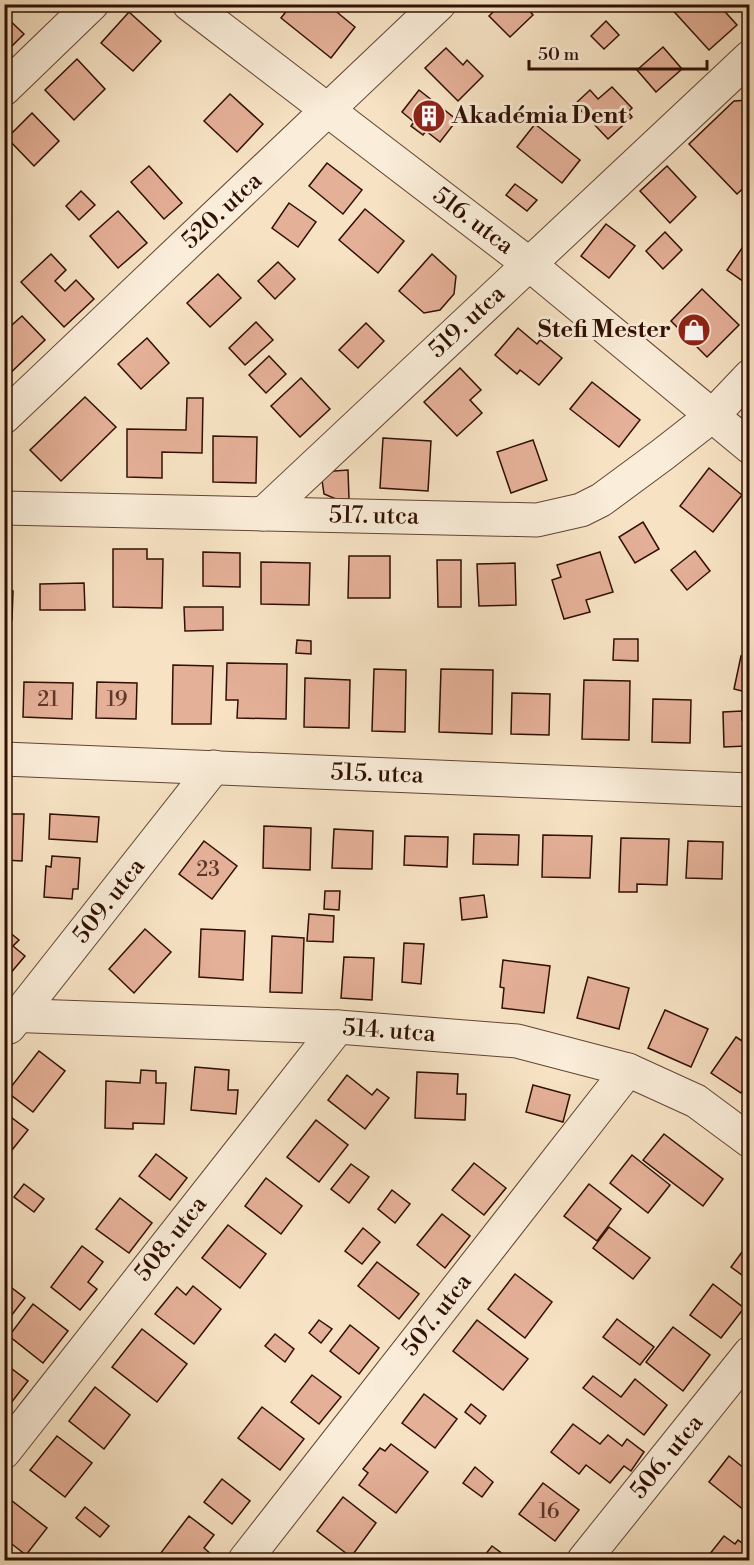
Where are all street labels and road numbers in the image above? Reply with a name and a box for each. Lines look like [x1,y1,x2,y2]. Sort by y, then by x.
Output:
street label: 520. utca [175,166,269,256]
street label: 516. utca [427,181,520,262]
street label: 519. utca [422,278,512,365]
street label: 517. utca [329,500,420,532]
street label: 515. utca [330,757,425,791]
street label: 509. utca [66,852,152,950]
street label: 514. utca [341,1013,437,1049]
street label: 508. utca [128,1190,214,1288]
street label: 507. utca [395,1267,479,1362]
street label: 506. utca [624,1408,711,1505]

